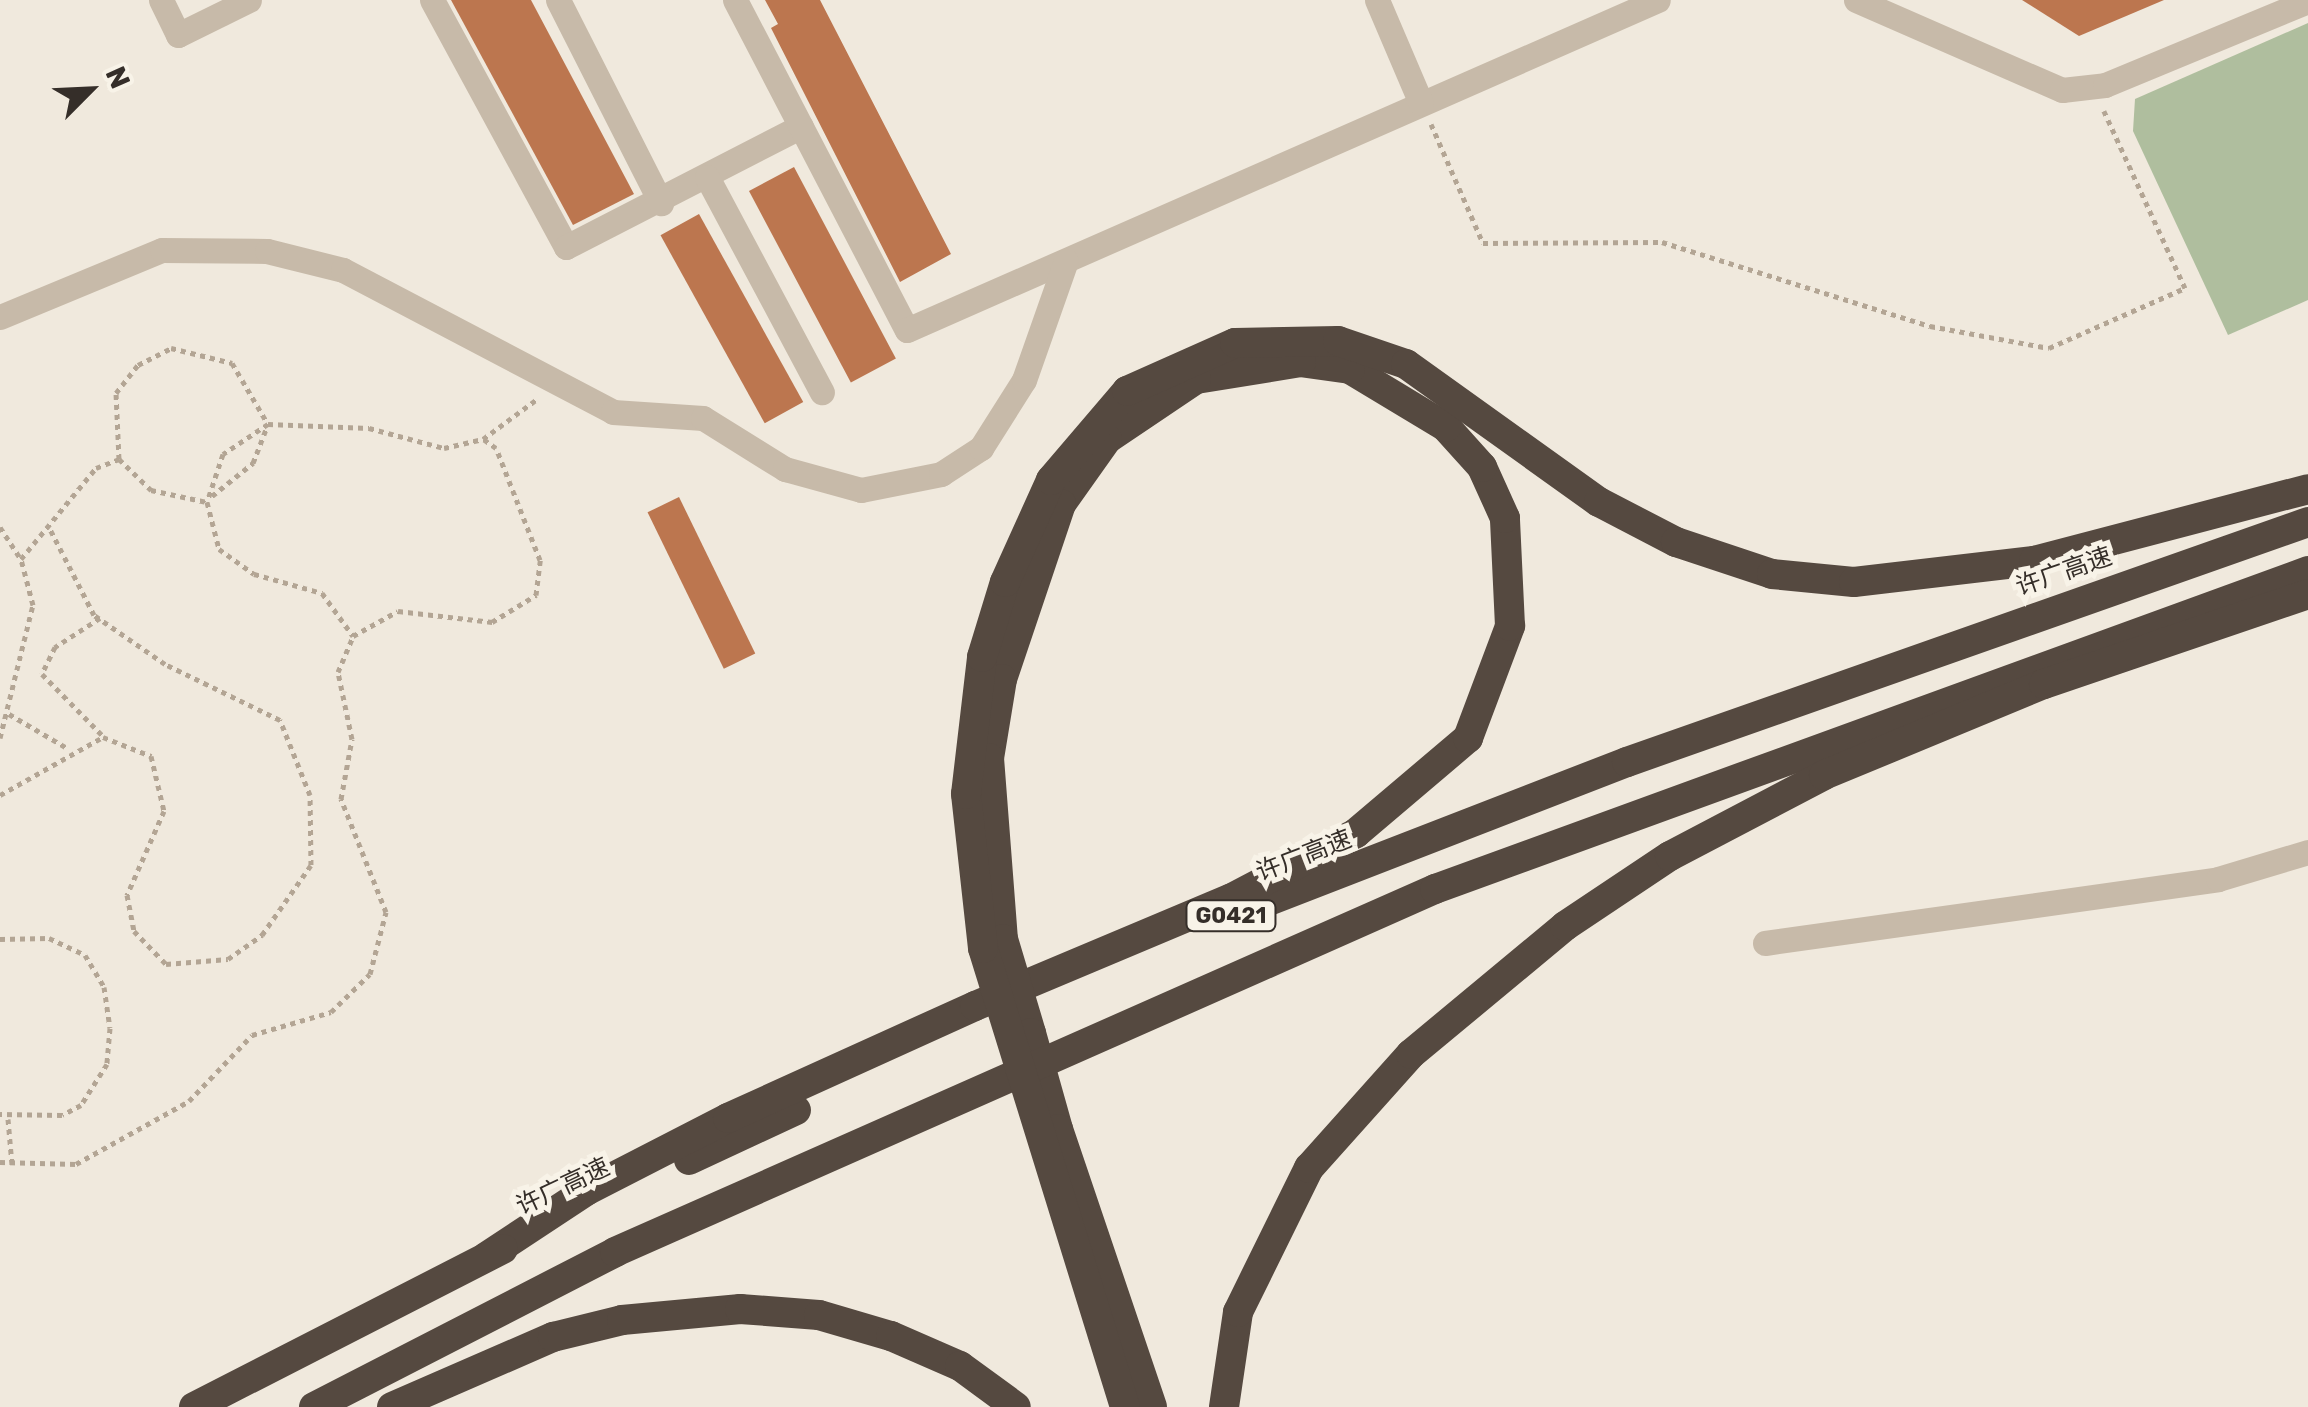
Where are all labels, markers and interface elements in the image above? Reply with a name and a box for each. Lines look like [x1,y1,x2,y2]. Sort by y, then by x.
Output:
north arrow [40,40,140,140]
text: N [99,62,137,93]
street label: 许广高速 [2012,542,2116,602]
street label: 许广高速 [1252,824,1356,888]
road number: G0421 [1184,899,1278,933]
street label: 许广高速 [511,1152,615,1222]

